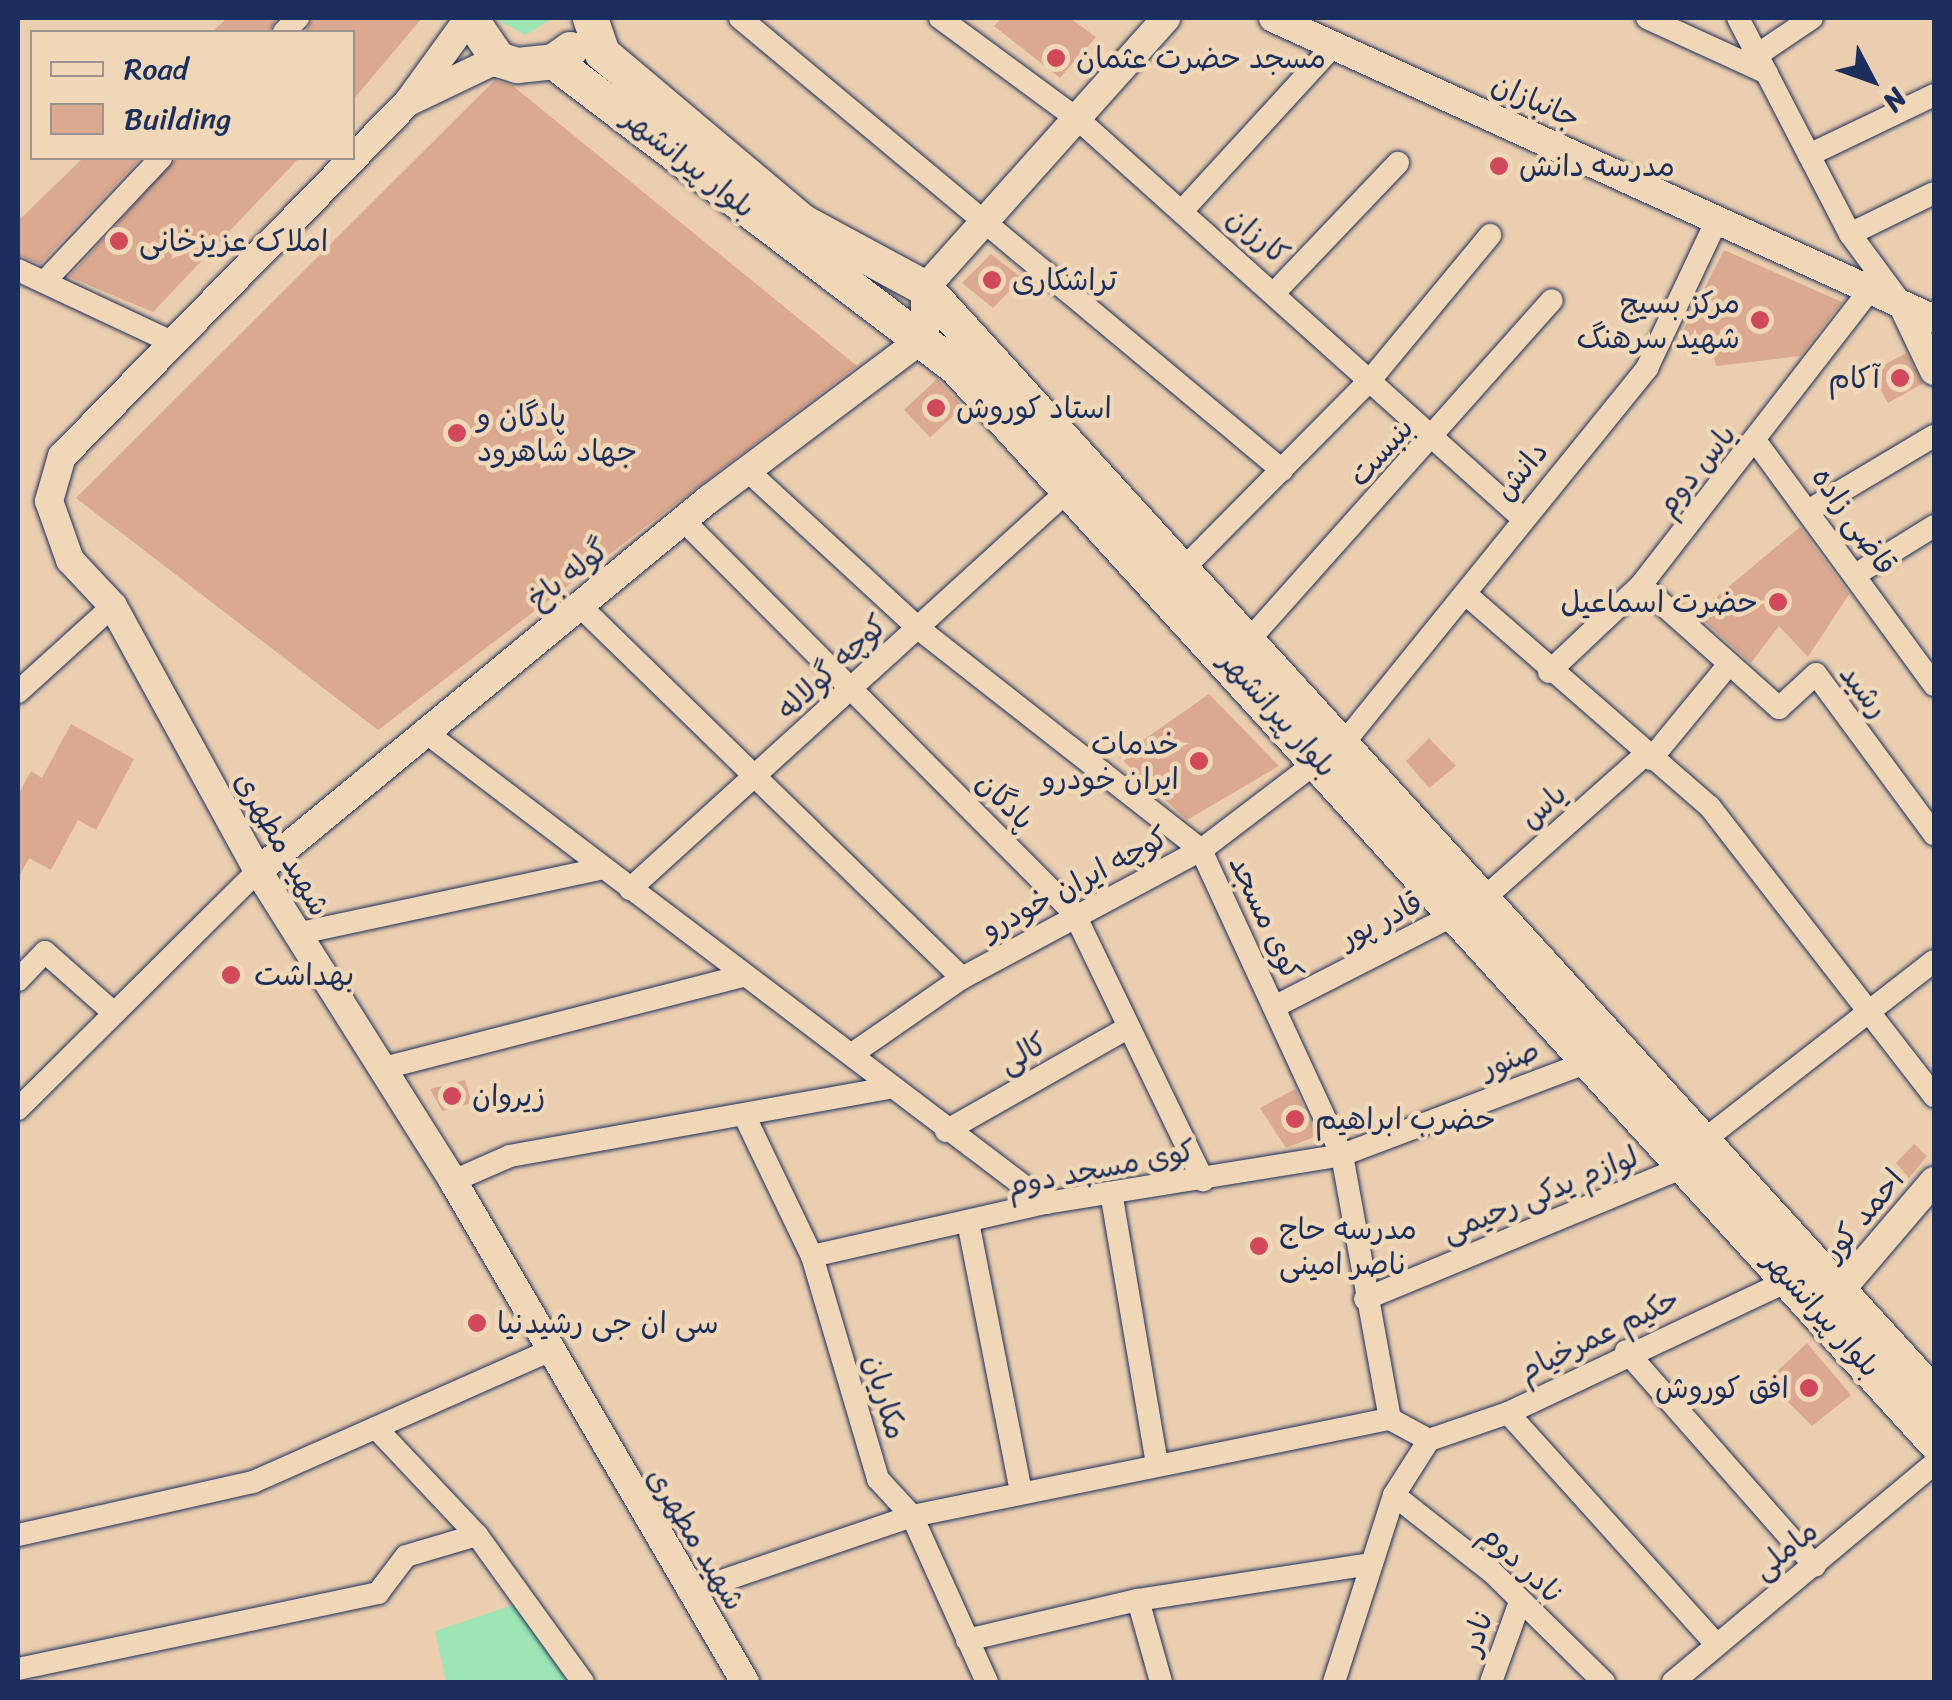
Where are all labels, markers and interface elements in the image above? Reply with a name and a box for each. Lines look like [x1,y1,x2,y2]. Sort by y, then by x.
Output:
legend [30,30,355,160]
north arrow [1822,30,1922,130]
place label: مسجد حضرت عثمان [1076,40,1326,76]
text: Road [124,42,188,96]
marker: مسجد حضرت عثمان [1045,47,1067,69]
street label: جانبازان [1486,66,1586,136]
text: N [1870,77,1920,123]
text: Building [124,92,231,146]
street label: بلوار پیرانشهر [616,100,762,226]
place label: مدرسه دانش [1519,148,1675,184]
marker: مدرسه دانش [1488,155,1510,177]
street label: کارزان [1219,200,1297,272]
place label: املاک عزیزخانی [139,223,328,259]
marker: املاک عزیزخانی [108,230,130,252]
place label: تراشکاری [1012,262,1117,298]
marker: تراشکاری [981,269,1003,291]
place label: مرکز بسیج شهید سرهنگ [1577,285,1740,356]
marker: مرکز بسیج شهید سرهنگ [1749,309,1771,331]
place label: آکام [1828,360,1880,396]
marker: آکام [1889,367,1911,389]
place label: استاد کوروش [956,390,1112,426]
marker: استاد کوروش [925,397,947,419]
place label: پادگان و جهاد شاهرود [477,398,637,468]
street label: بنبست [1341,410,1421,494]
street label: یاس دوم [1648,417,1744,523]
marker: پادگان و جهاد شاهرود [446,422,468,444]
street label: دانش [1487,434,1555,508]
street label: قاضی زاده [1804,460,1904,582]
street label: گوله باخ [520,531,616,617]
place label: حضرت اسماعیل [1561,584,1758,620]
marker: حضرت اسماعیل [1767,591,1789,613]
street label: کوچه گولاله [769,607,895,727]
street label: بلوار پیرانشهر [1212,643,1344,785]
street label: رشید [1832,657,1896,725]
place label: خدمات ایران خودرو [1042,726,1179,796]
marker: خدمات ایران خودرو [1188,750,1210,772]
street label: پادگان [968,764,1042,838]
street label: شهید مطهری [226,765,338,923]
street label: یاس [1512,776,1574,836]
street label: کوچه ایران خودرو [976,819,1174,947]
street label: کوی مسجد [1221,850,1311,986]
street label: قادر پور [1334,884,1428,956]
place label: بهداشت [254,957,354,993]
marker: بهداشت [218,962,244,988]
street label: کالی [992,1025,1054,1081]
street label: صنور [1476,1032,1544,1086]
place label: زیروان [472,1078,546,1114]
marker: زیروان [441,1085,463,1107]
place label: حضرب ابراهیم [1315,1101,1496,1137]
marker: حضرب ابراهیم [1284,1108,1306,1130]
street label: کوی مسجد دوم [1004,1132,1198,1204]
street label: لوازم یدکی رحیمی [1437,1138,1643,1250]
street label: احمد کور [1814,1162,1912,1268]
place label: مدرسه حاج ناصر امینی [1279,1211,1417,1282]
marker: مدرسه حاج ناصر امینی [1248,1235,1270,1257]
street label: بلوار پیرانشهر [1756,1243,1888,1385]
street label: حکیم عمرخیام [1513,1281,1685,1389]
place label: سی ان جی رشیدنیا [497,1305,719,1341]
marker: سی ان جی رشیدنیا [466,1312,488,1334]
street label: مکاریان [856,1351,914,1443]
place label: افق کوروش [1655,1370,1789,1406]
marker: افق کوروش [1798,1377,1820,1399]
street label: شهید مطهری [639,1461,753,1617]
street label: ماملی [1745,1513,1825,1587]
street label: نادر دوم [1472,1516,1572,1612]
street label: نادر [1452,1605,1502,1659]

